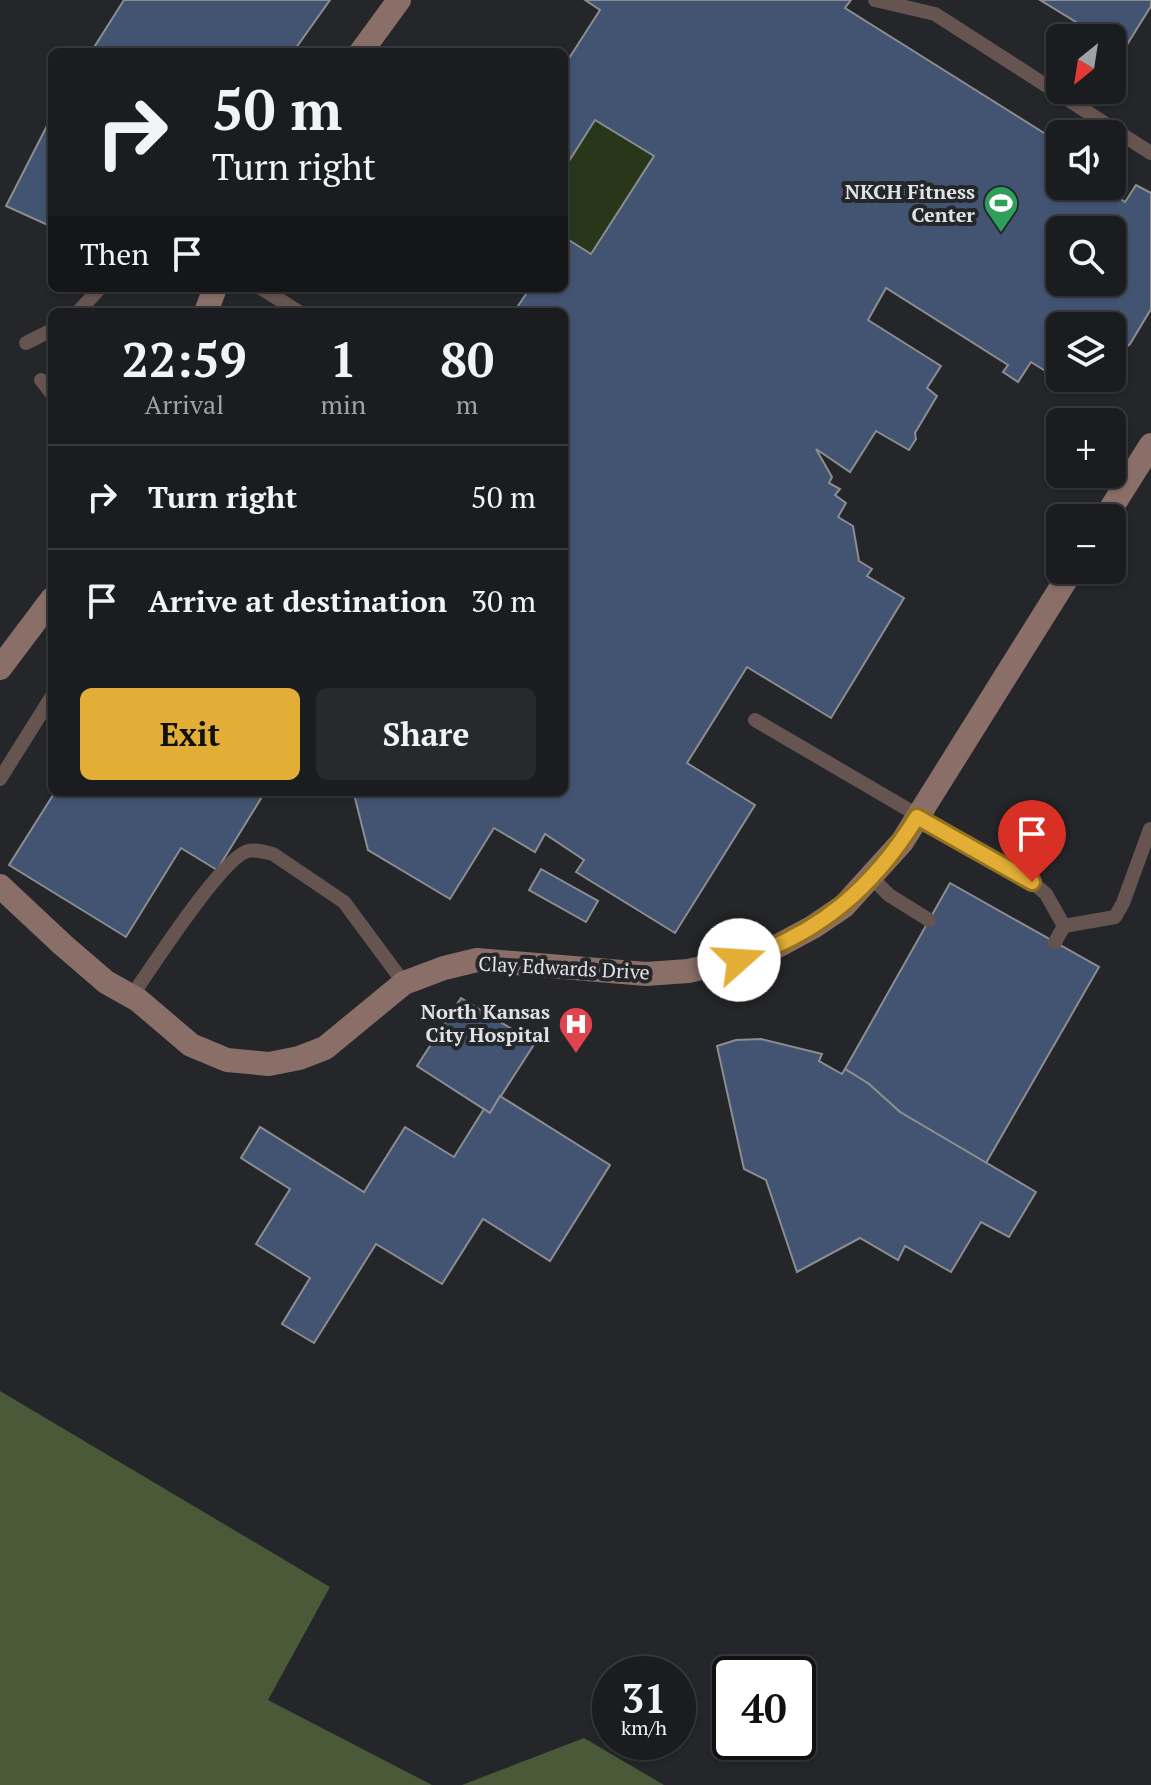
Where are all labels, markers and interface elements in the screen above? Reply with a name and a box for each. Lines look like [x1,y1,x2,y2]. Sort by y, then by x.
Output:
north arrow [1046,24,1126,104]
map controls [1046,24,1126,584]
text: 50 m [212,72,342,146]
icon: right [80,80,184,184]
button: sound [1046,120,1126,200]
text: Turn right [212,143,376,190]
place label: NKCH Fitness Center [845,178,975,228]
sports icon: NKCH Fitness Center [982,184,1020,234]
button: search [1046,216,1126,296]
icon: arrive [165,232,209,276]
text: Then [80,234,149,274]
button: layers [1046,312,1126,392]
text: 22:59 [122,327,247,391]
text: 1 [330,327,357,391]
text: 80 [440,327,494,391]
text: Arrival [144,387,224,421]
text: min [320,387,366,421]
text: m [456,387,478,421]
button: + [1046,408,1126,488]
icon: right [80,475,124,519]
text: Turn right [148,477,297,517]
text: 50 m [471,477,536,517]
button: − [1046,504,1126,584]
icon: arrive [80,579,124,623]
text: Arrive at destination [148,581,447,621]
text: 30 m [471,581,536,621]
button: Exit [80,688,300,780]
button: Share [316,688,536,780]
pin [998,800,1066,882]
icon: arrive [1010,812,1054,856]
position arrow [697,918,781,1002]
street label: Clay Edwards Drive [478,950,650,985]
place label: North Kansas City Hospital [421,998,550,1048]
hospital icon: North Kansas City Hospital [557,1005,595,1055]
speed limit sign: 40 [712,1656,816,1760]
text: 31 [621,1671,667,1724]
text: km/h [621,1714,667,1741]

